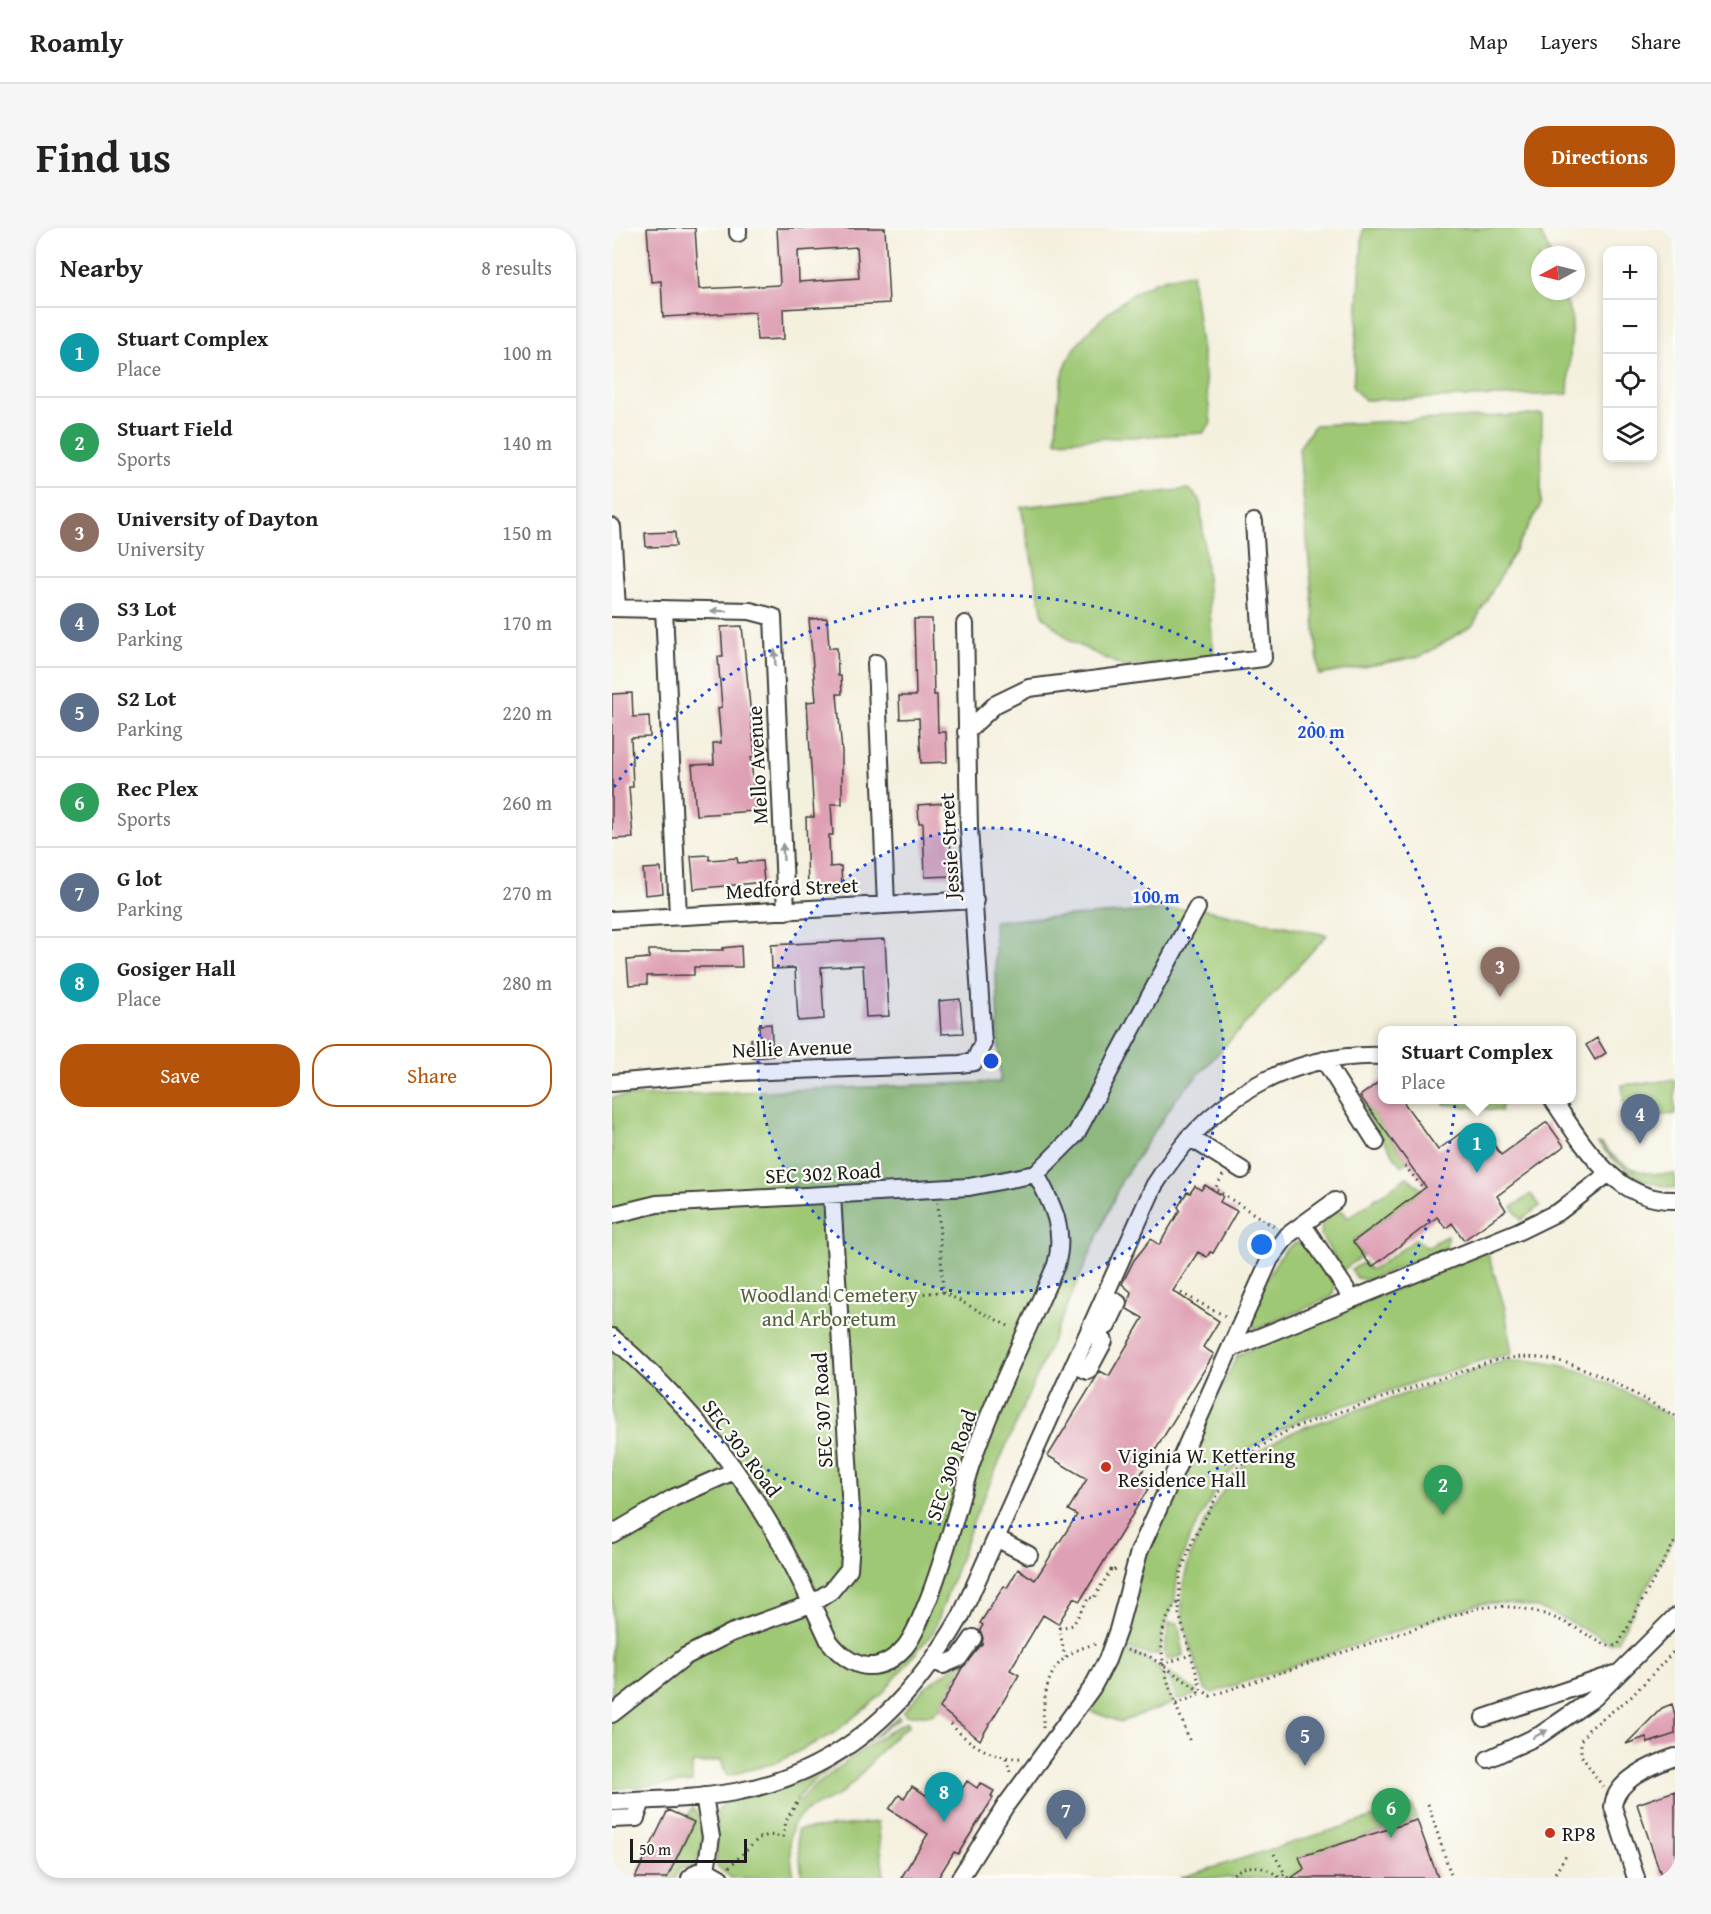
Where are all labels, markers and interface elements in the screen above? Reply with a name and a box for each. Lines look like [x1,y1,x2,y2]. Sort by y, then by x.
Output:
text: Roamly [30,21,124,62]
text: Map [1469,26,1508,57]
text: Layers [1541,26,1598,57]
text: Share [1631,26,1681,57]
text: Find us [36,126,171,187]
button: Directions [1524,126,1675,187]
north arrow [1531,246,1585,300]
map controls [1603,246,1657,462]
button: + [1603,246,1657,300]
text: Nearby [60,248,143,287]
text: 8 results [481,253,552,282]
button: − [1603,300,1657,354]
text: Stuart Complex [117,322,268,354]
text: 1 [74,338,85,367]
text: 100 m [502,338,552,367]
text: Place [117,354,161,383]
button: locate [1603,354,1657,408]
button: layers [1603,408,1657,462]
text: Stuart Field [117,412,233,444]
text: 2 [74,428,85,457]
text: 140 m [502,428,552,457]
text: Sports [117,444,171,473]
text: University of Dayton [117,502,318,534]
text: 3 [74,518,85,547]
text: 150 m [502,518,552,547]
text: University [117,534,205,563]
text: S3 Lot [117,592,176,624]
one-way arrow [709,606,728,615]
text: 4 [74,608,85,637]
text: 170 m [502,608,552,637]
text: Parking [117,624,182,653]
one-way arrow [770,648,779,667]
text: S2 Lot [117,682,176,714]
text: 5 [74,698,85,727]
text: 220 m [502,698,552,727]
street label: Mello Avenue [738,705,776,825]
text: Parking [117,714,182,743]
text: 200 m [1297,718,1345,745]
text: Rec Plex [117,772,198,804]
text: 6 [74,788,85,817]
text: 260 m [502,788,552,817]
street label: Jessie Street [931,791,967,903]
text: Sports [117,804,171,833]
one-way arrow [779,843,788,862]
text: G lot [117,862,162,894]
street label: Medford Street [725,869,860,907]
text: 7 [74,878,85,907]
text: 270 m [502,878,552,907]
text: 100 m [1132,883,1180,910]
text: Parking [117,894,182,923]
pin: 3 [1480,948,1520,997]
text: Gosiger Hall [117,952,236,984]
text: 8 [74,968,85,997]
text: 280 m [502,968,552,997]
text: Place [117,984,161,1013]
popup [1378,1026,1576,1104]
street label: Nellie Avenue [731,1030,853,1066]
text: Stuart Complex [1401,1035,1553,1067]
button: Save [60,1044,300,1107]
button: Share [312,1044,552,1107]
centre of rings [981,1051,1001,1071]
text: Place [1401,1067,1445,1096]
pin: 4 [1620,1094,1660,1144]
pin: 1 [1458,1124,1496,1173]
street label: SEC 302 Road [764,1154,882,1192]
your location [1247,1230,1276,1259]
park label: Woodland Cemetery and Arboretum [740,1279,918,1334]
street label: SEC 307 Road [803,1351,841,1469]
street label: SEC 303 Road [695,1392,790,1504]
street label: SEC 309 Road [917,1404,985,1525]
place label: Viginia W. Kettering Residence Hall [1118,1440,1296,1495]
marker: Viginia W. Kettering Residence Hall [1099,1460,1113,1474]
pin: 2 [1424,1466,1462,1515]
pin: 5 [1286,1716,1324,1766]
one-way arrow [1532,1729,1549,1739]
pin: 8 [924,1772,964,1822]
pin: 6 [1372,1788,1410,1838]
pin: 7 [1046,1790,1086,1840]
place label: RP8 [1562,1818,1596,1849]
marker: RP8 [1543,1826,1557,1840]
scale bar [630,1836,747,1864]
text: 50 m [639,1837,671,1861]

